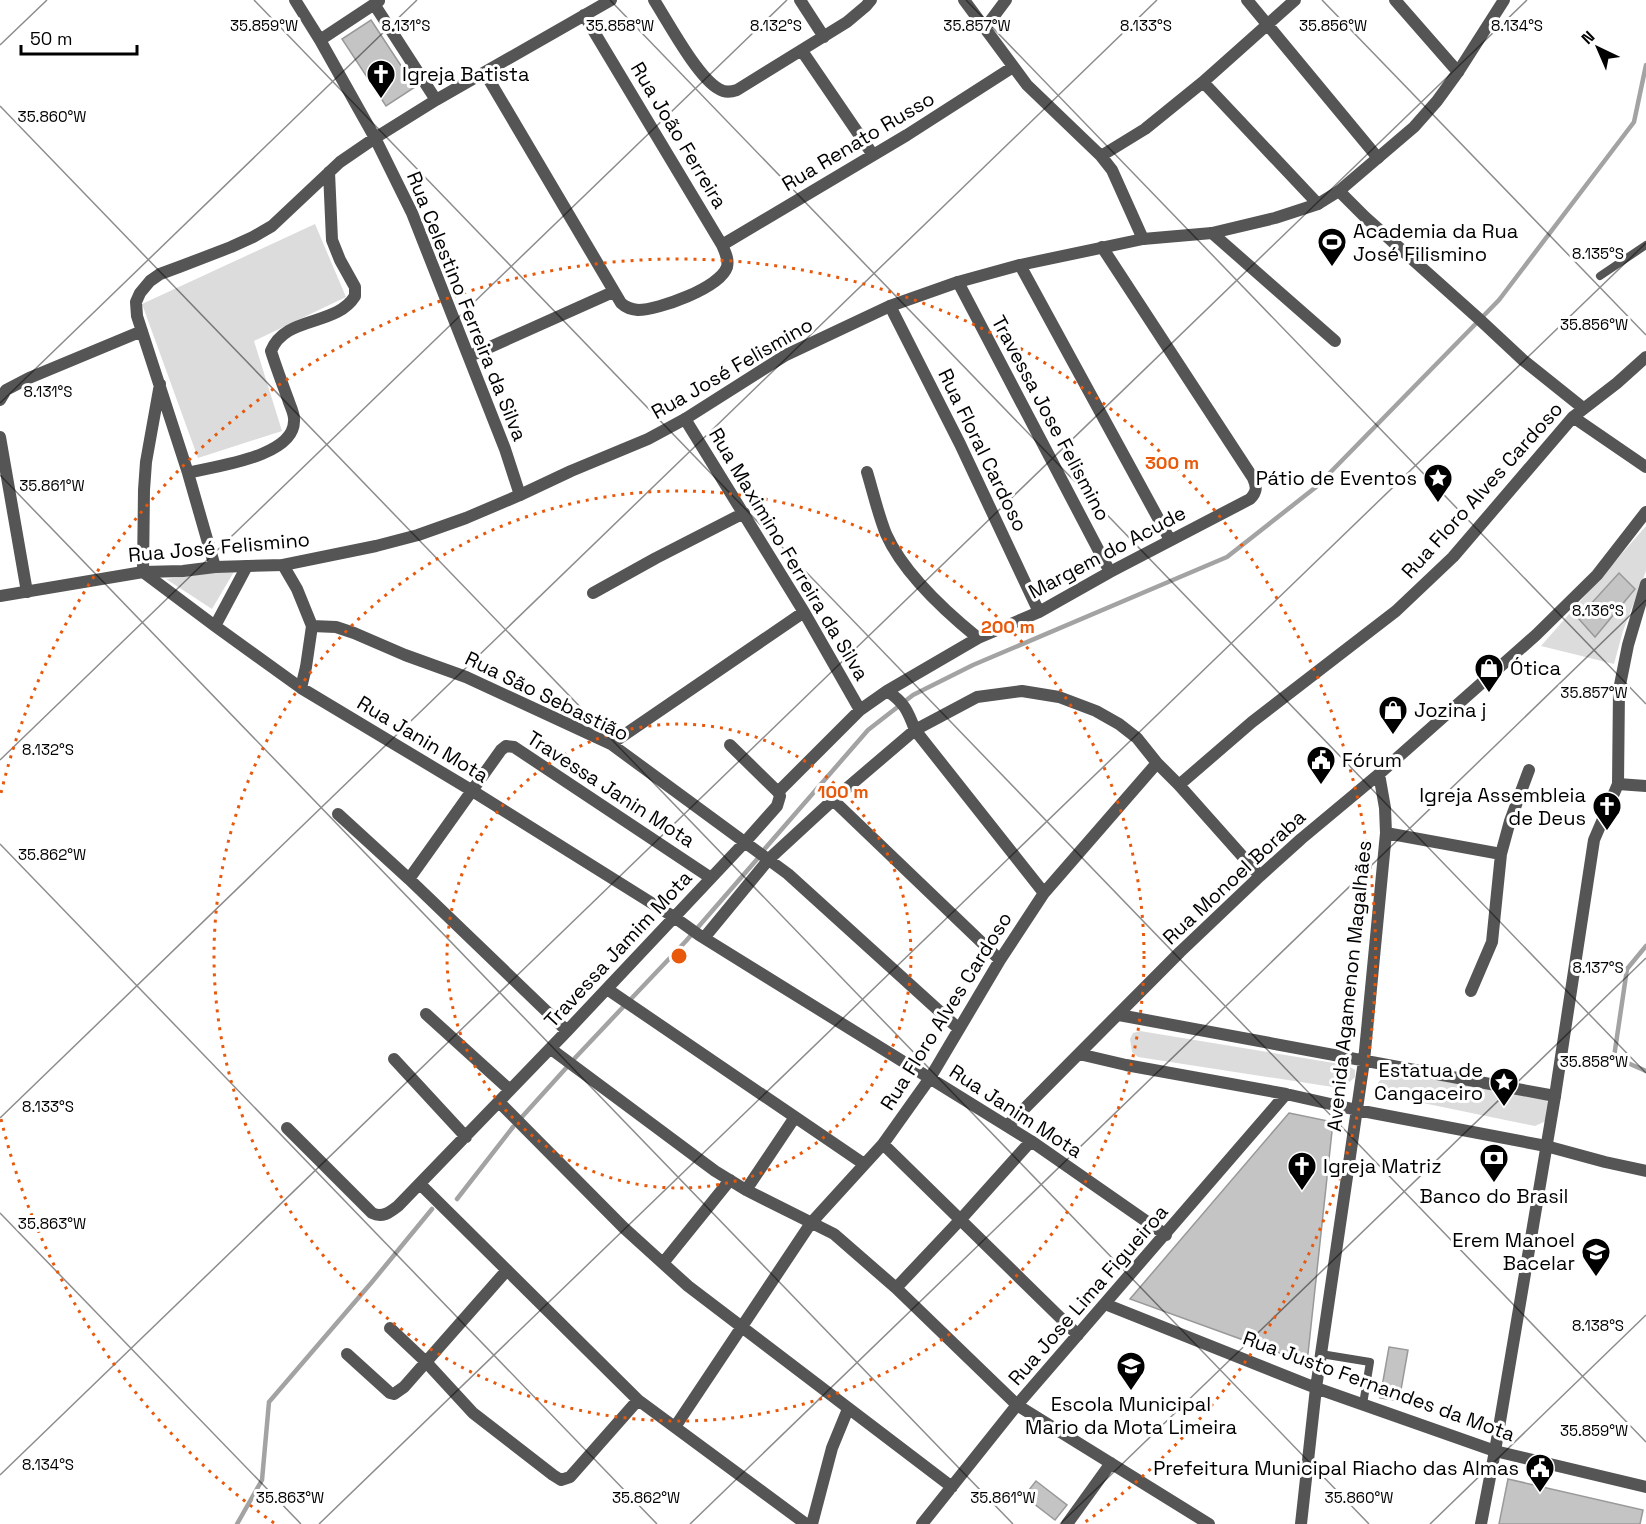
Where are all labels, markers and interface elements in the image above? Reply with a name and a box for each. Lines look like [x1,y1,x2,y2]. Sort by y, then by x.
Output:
text: 35.859°W [230,16,298,35]
text: 8.131°S [382,16,430,35]
text: 35.858°W [586,16,654,35]
text: 8.132°S [750,16,802,35]
text: 35.857°W [943,16,1011,35]
text: 8.133°S [1120,16,1172,35]
text: 35.856°W [1299,16,1367,35]
text: 8.134°S [1491,16,1543,35]
scale bar [21,18,136,56]
north arrow [1568,18,1628,78]
text: N [1577,26,1599,49]
text: 50 m [30,27,72,50]
street label: Rua João Ferreira [625,57,733,213]
church icon: Igreja Batista [365,58,397,100]
place label: Igreja Batista [402,61,529,87]
street label: Rua Renato Russo [777,85,939,197]
text: 35.860°W [18,107,86,126]
street label: Rua Celestino Ferreira da Silva [401,167,533,445]
place label: Academia da Rua José Filismino [1353,218,1518,267]
sports icon: Academia da Rua José Filismino [1316,226,1348,268]
text: 8.135°S [1572,244,1624,263]
street label: Rua José Felismino [647,311,817,425]
street label: Travessa Jose Felismino [986,311,1116,525]
text: 35.856°W [1560,315,1628,334]
street label: Rua Floral Cardoso [932,364,1034,536]
text: 8.131°S [24,382,72,401]
street label: Rua Floro Alves Cardoso [1396,396,1568,584]
street label: Rua Maximino Ferreira da Silva [703,423,875,685]
text: 300 m [1145,451,1199,474]
place icon: Pátio de Eventos [1422,462,1454,504]
place label: Pátio de Eventos [1256,465,1417,491]
text: 35.861°W [19,476,85,495]
street label: Margem do Acude [1024,500,1190,604]
street label: Rua José Felismino [127,526,311,568]
text: 8.136°S [1572,601,1624,620]
text: 200 m [981,615,1035,638]
street label: Rua São Sebastião [461,645,633,747]
shop icon: Ótica [1473,652,1505,694]
place label: Ótica [1510,655,1561,681]
text: 35.857°W [1560,683,1628,702]
street label: Rua Janin Mota [353,690,493,788]
shop icon: Jozina j [1377,694,1409,736]
place label: Jozina j [1414,697,1487,723]
street label: Travessa Janin Mota [522,725,700,853]
text: 8.132°S [22,740,74,759]
public building icon: Fórum [1305,744,1337,786]
place label: Fórum [1342,747,1402,773]
text: 100 m [817,780,869,803]
place label: Igreja Assembleia de Deus [1419,782,1586,831]
church icon: Igreja Assembleia de Deus [1591,790,1623,832]
street label: Rua Monoel Boraba [1157,804,1311,950]
street label: Avenida Agamenon Magalhães [1321,839,1377,1133]
text: 35.862°W [18,845,86,864]
street label: Travessa Jamim Mota [538,865,698,1033]
street label: Rua Floro Alves Cardoso [874,907,1018,1115]
centre of rings [669,946,689,966]
text: 8.137°S [1572,958,1624,977]
text: 35.858°W [1560,1052,1628,1071]
place label: Estatua de Cangaceiro [1374,1057,1483,1106]
street label: Rua Janim Mota [944,1058,1088,1164]
place icon: Estatua de Cangaceiro [1488,1066,1520,1108]
text: 8.133°S [22,1097,74,1116]
bank icon: Banco do Brasil [1478,1142,1510,1184]
church icon: Igreja Matriz [1286,1150,1318,1192]
place label: Igreja Matriz [1323,1153,1442,1179]
place label: Banco do Brasil [1419,1183,1569,1209]
street label: Rua Jose Lima Figueiroa [1002,1199,1174,1391]
text: 35.863°W [18,1214,86,1233]
place label: Erem Manoel Bacelar [1452,1227,1575,1276]
school or university icon: Erem Manoel Bacelar [1580,1236,1612,1278]
text: 8.138°S [1572,1316,1624,1335]
street label: Rua Justo Fernandes da Mota [1239,1325,1519,1447]
school or university icon: Escola Municipal Mario da Mota Limeira [1115,1350,1147,1392]
place label: Escola Municipal Mario da Mota Limeira [1025,1391,1237,1440]
text: 35.859°W [1560,1421,1628,1440]
public building icon: Prefeitura Municipal Riacho das Almas [1524,1452,1556,1494]
text: 8.134°S [22,1455,74,1474]
place label: Prefeitura Municipal Riacho das Almas [1153,1455,1519,1481]
text: 35.863°W [256,1488,324,1507]
text: 35.862°W [612,1488,680,1507]
text: 35.861°W [970,1488,1036,1507]
text: 35.860°W [1325,1488,1393,1507]

